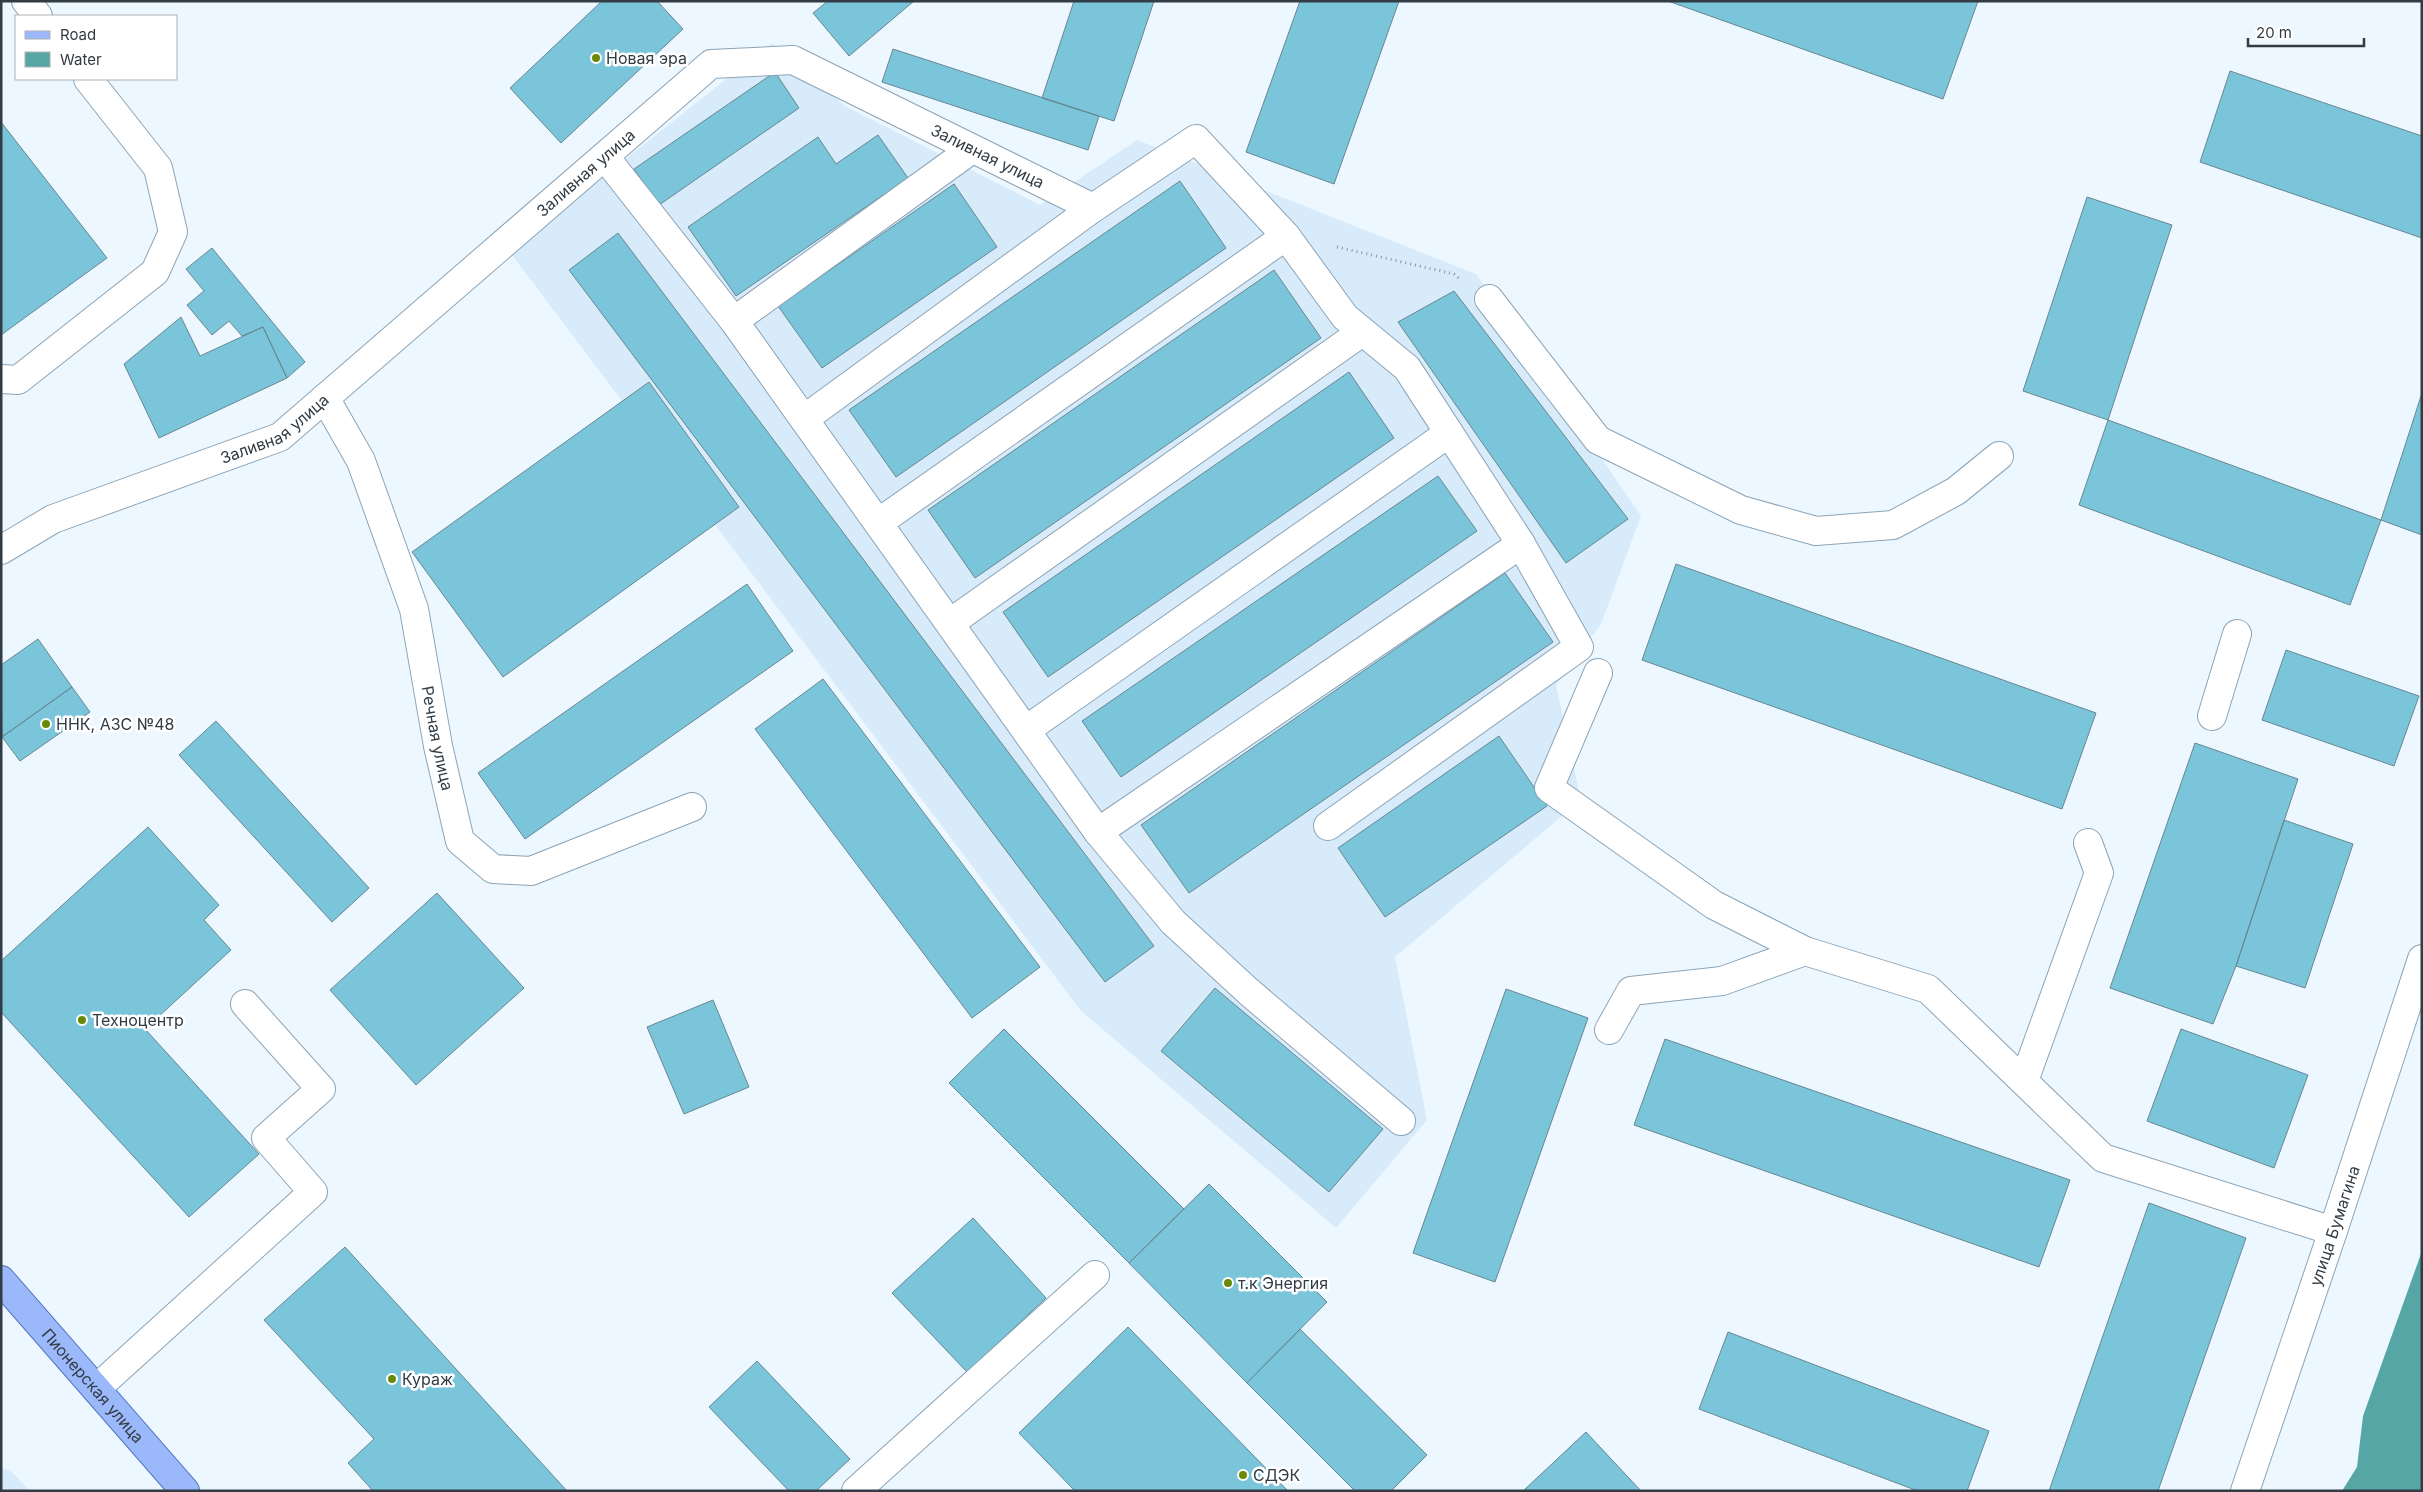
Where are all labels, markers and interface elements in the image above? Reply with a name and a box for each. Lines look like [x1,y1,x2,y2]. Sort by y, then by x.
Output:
legend [15,15,178,80]
scale bar [2248,15,2364,47]
text: 20 m [2256,23,2292,42]
text: Road [60,25,96,44]
place label: Новая эра [606,48,687,68]
text: Water [60,50,102,69]
marker: Новая эра [590,52,602,64]
street label: Заливная улица [928,120,1048,192]
street label: Заливная улица [532,124,639,221]
street label: Заливная улица [217,389,333,468]
street label: Речная улица [418,684,458,792]
place label: ННК, АЗС №48 [56,714,174,734]
marker: ННК, АЗС №48 [40,718,52,730]
place label: Техноцентр [92,1010,184,1030]
marker: Техноцентр [76,1014,88,1026]
street label: улица Бумагина [2305,1163,2364,1289]
place label: т.к Энергия [1238,1273,1328,1293]
marker: т.к Энергия [1222,1277,1234,1289]
street label: Пионерская улица [38,1324,148,1447]
place label: Кураж [402,1369,453,1389]
marker: Кураж [386,1373,398,1385]
place label: СДЭК [1253,1465,1300,1485]
marker: СДЭК [1237,1469,1249,1481]

